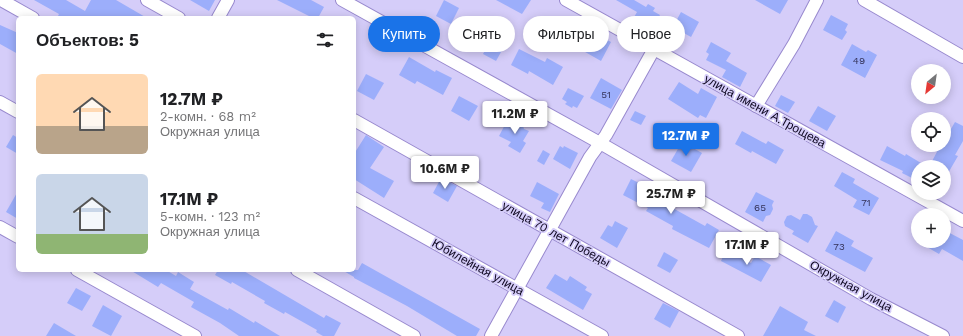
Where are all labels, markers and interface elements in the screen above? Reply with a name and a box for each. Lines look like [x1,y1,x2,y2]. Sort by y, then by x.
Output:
chip: Купить [368,16,440,52]
chip: Снять [448,16,515,52]
chip: Фильтры [523,16,609,52]
chip: Новое [617,16,685,52]
icon: filters [314,29,336,51]
text: Объектов: 5 [36,30,139,50]
house number: 49 [853,55,865,66]
north arrow [911,64,951,104]
map controls [911,64,951,248]
street label: улица имени А.Трощева [702,72,828,150]
text: 12.7M ₽ [160,89,223,109]
house number: 51 [601,89,611,100]
icon: home [68,90,116,138]
pin: 11.2M ₽ [478,101,552,135]
text: 11.2M ₽ [491,106,539,121]
text: 2-комн. · 68 m² [160,109,256,124]
button: locate [911,112,951,152]
pin: 12.7M ₽ [649,123,723,157]
text: Окружная улица [160,124,260,139]
text: 12.7M ₽ [662,128,710,143]
pin: 10.6M ₽ [408,156,482,190]
button: layers [911,160,951,200]
text: 10.6M ₽ [420,161,470,176]
pin: 25.7M ₽ [634,181,708,215]
text: 25.7M ₽ [646,186,696,201]
text: 17.1M ₽ [160,189,218,209]
icon: home [68,190,116,238]
house number: 71 [861,197,871,208]
street label: улица 70 лет Победы [499,198,613,270]
house number: 65 [754,202,766,213]
button: + [911,208,951,248]
text: 5-комн. · 123 m² [160,209,260,224]
text: Окружная улица [160,224,260,239]
pin: 17.1M ₽ [710,232,784,266]
street label: Юбилейная улица [430,236,527,298]
text: 17.1M ₽ [725,237,769,252]
house number: 73 [833,241,845,252]
street label: Окружная улица [807,258,895,315]

